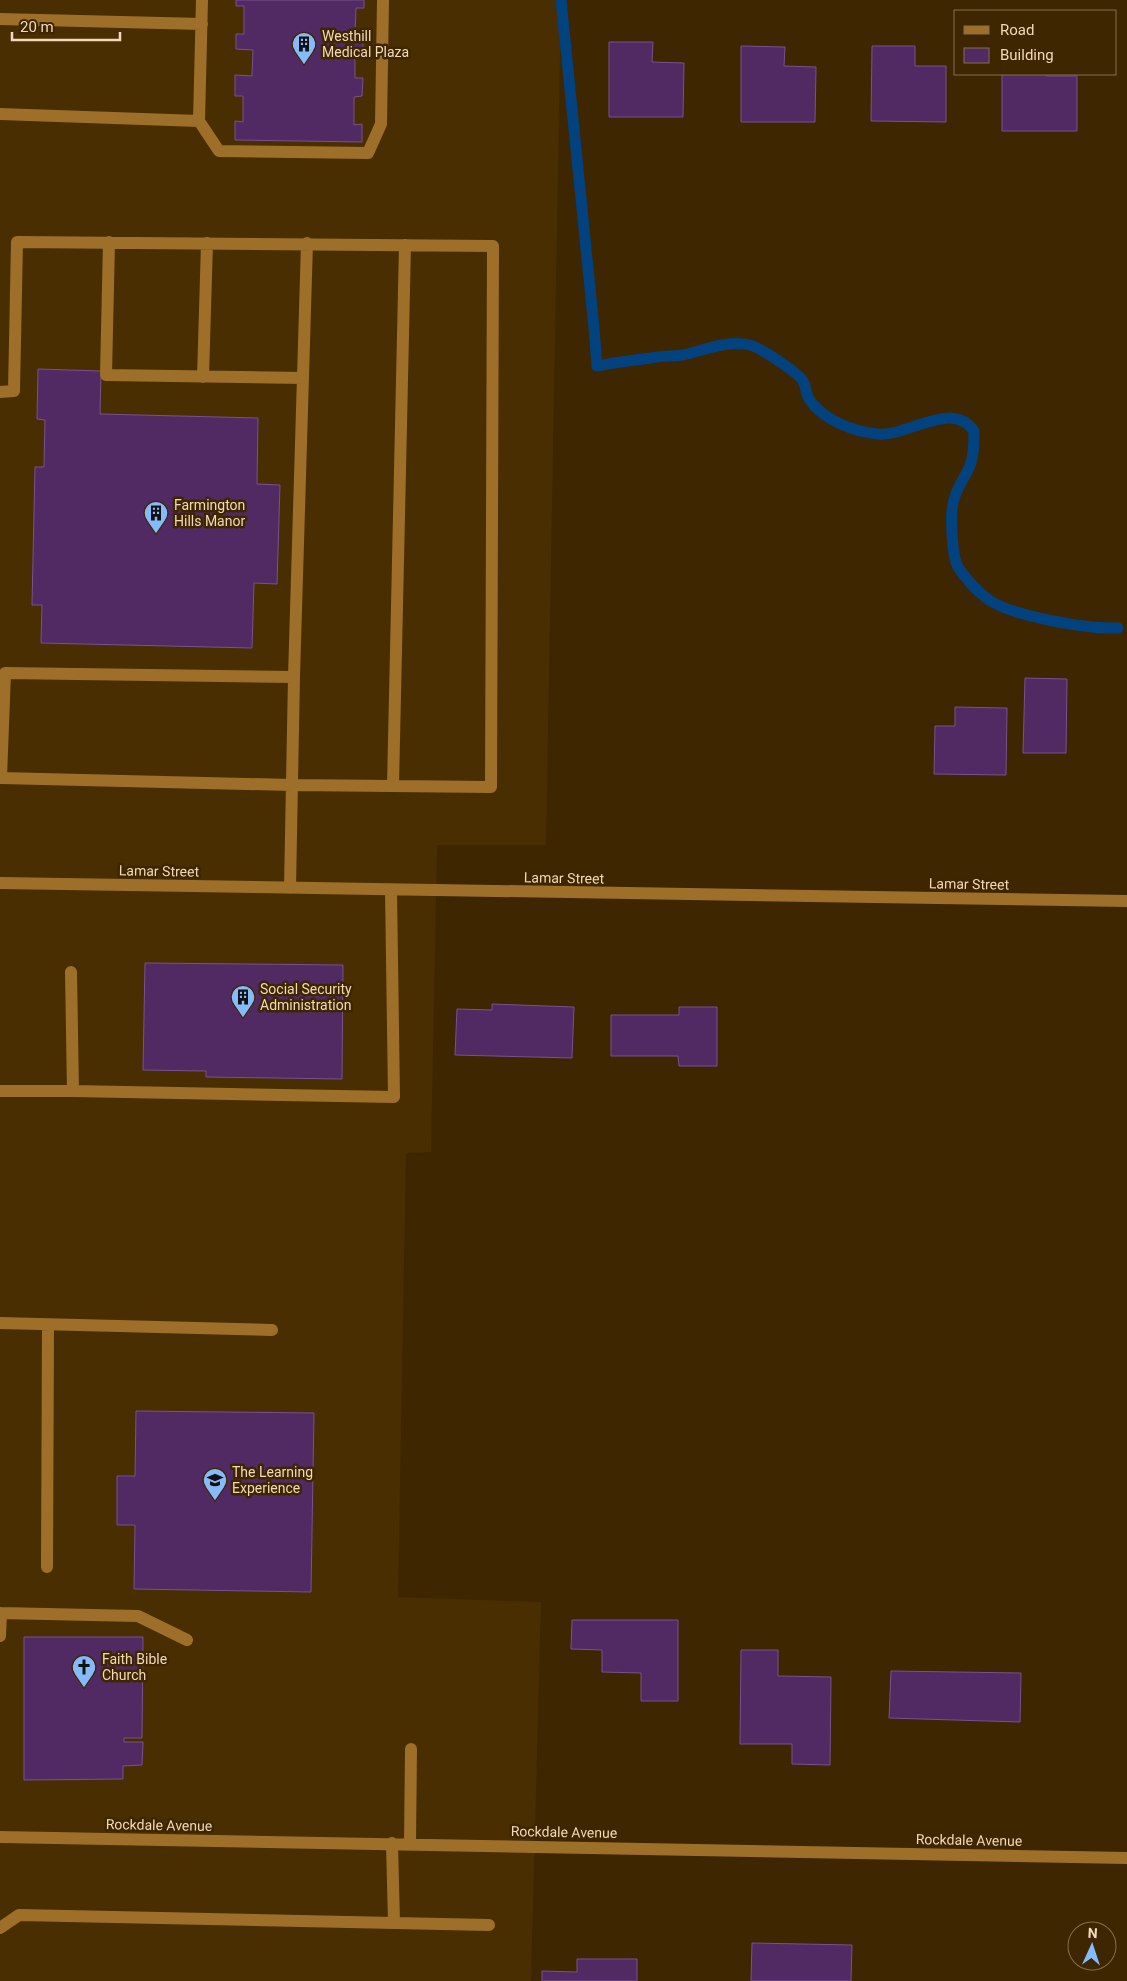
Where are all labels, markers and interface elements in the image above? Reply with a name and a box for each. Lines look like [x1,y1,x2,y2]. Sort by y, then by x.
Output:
scale bar [12,10,120,42]
legend [954,10,1117,75]
text: 20 m [20,18,54,36]
text: Road [1000,21,1034,39]
place label: Westhill Medical Plaza [322,28,409,60]
building icon: Westhill Medical Plaza [291,31,317,65]
text: Building [1000,46,1054,64]
place label: Farmington Hills Manor [174,497,245,529]
building icon: Farmington Hills Manor [143,500,169,534]
street label: Lamar Street [119,862,200,880]
street label: Lamar Street [524,869,605,887]
street label: Lamar Street [929,875,1010,893]
place label: Social Security Administration [260,981,352,1013]
building icon: Social Security Administration [230,984,256,1018]
place label: The Learning Experience [232,1464,313,1496]
school or university icon: The Learning Experience [202,1467,228,1501]
place label: Faith Bible Church [102,1651,167,1683]
church icon: Faith Bible Church [71,1654,97,1688]
street label: Rockdale Avenue [106,1816,212,1834]
street label: Rockdale Avenue [511,1823,617,1841]
street label: Rockdale Avenue [916,1831,1022,1849]
north arrow [1067,1921,1117,1971]
text: N [1087,1925,1098,1941]

